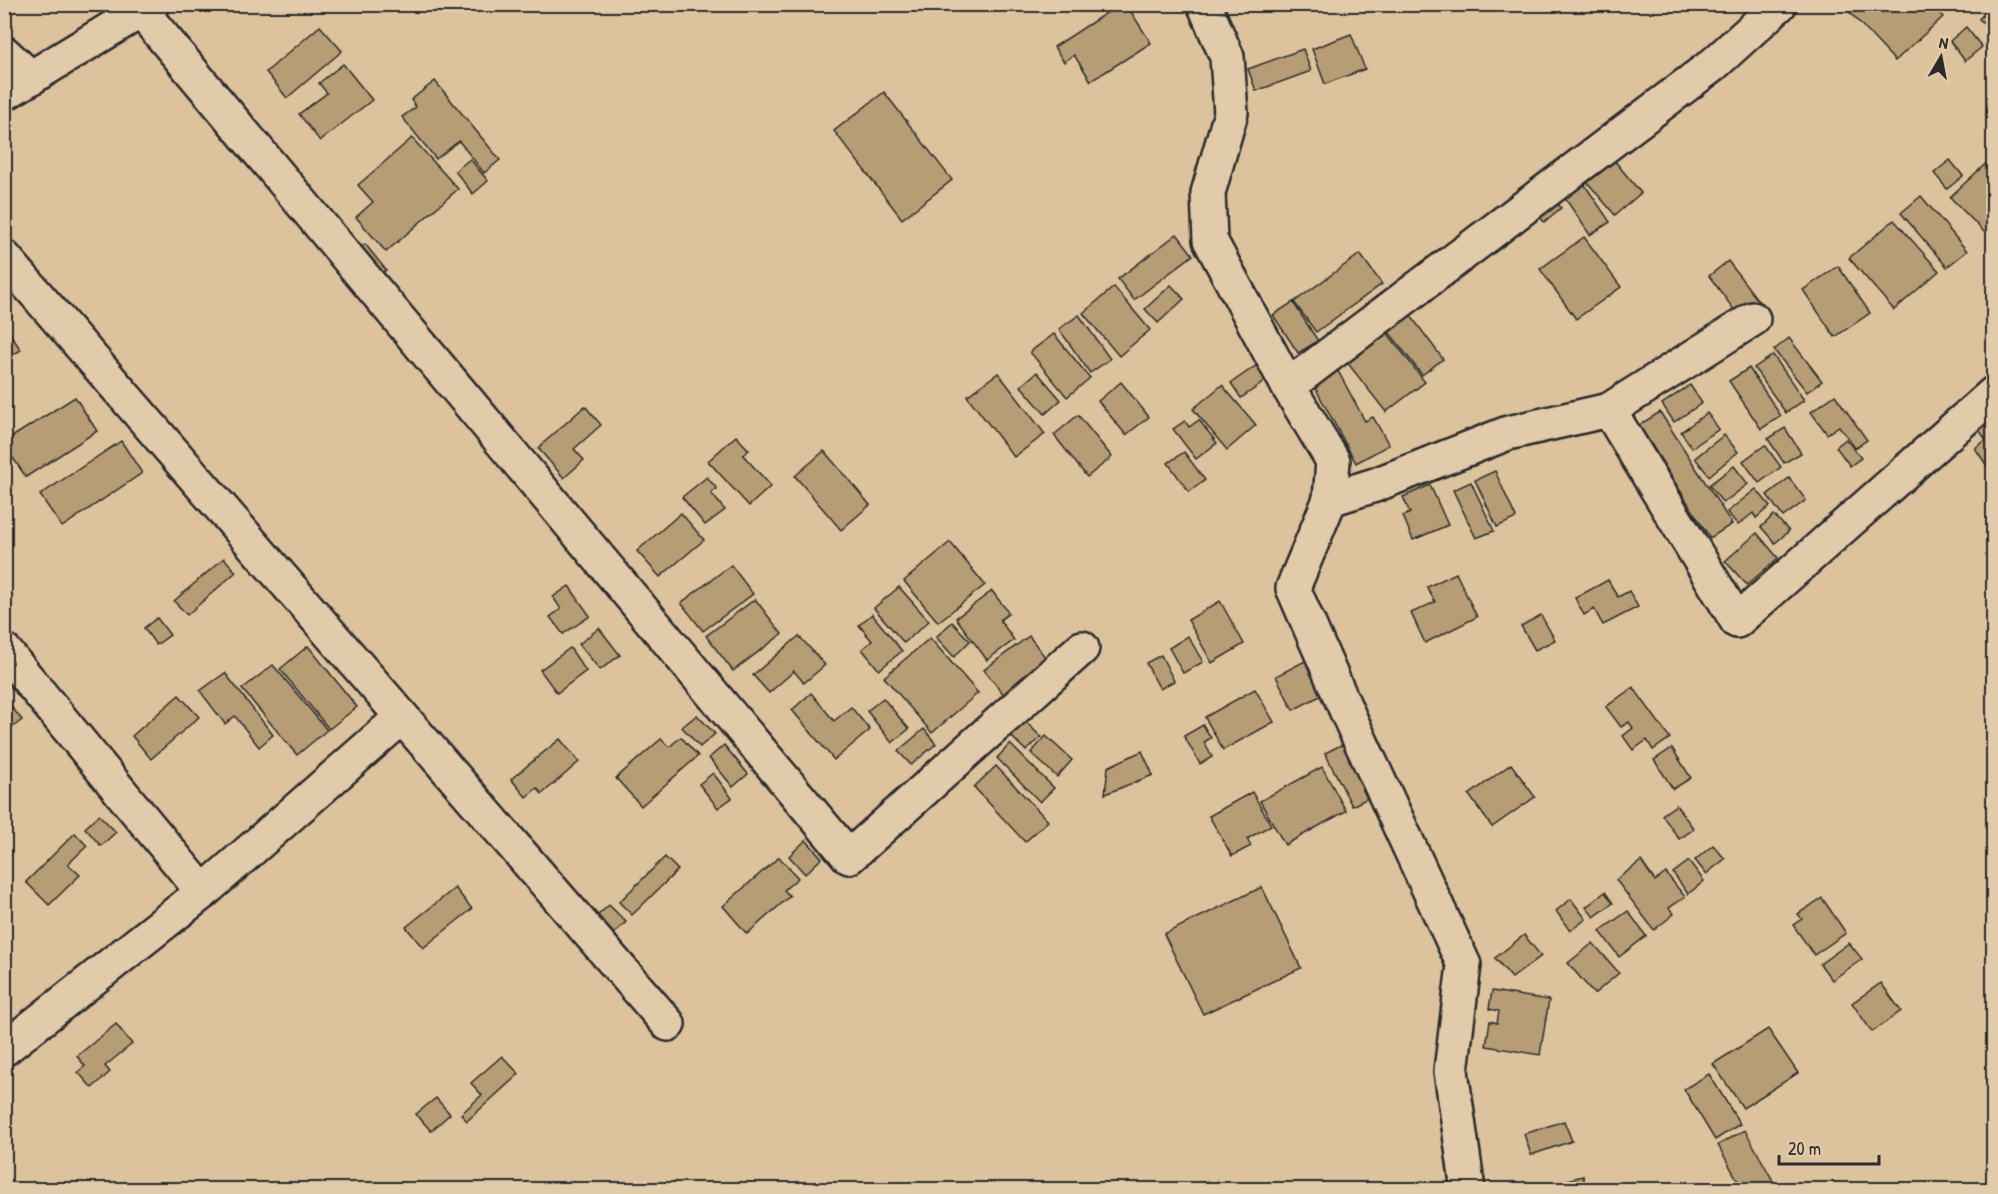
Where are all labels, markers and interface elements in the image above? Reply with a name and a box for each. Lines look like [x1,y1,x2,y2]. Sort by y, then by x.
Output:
north arrow [1911,27,1971,87]
text: N [1938,31,1950,54]
scale bar [1779,1128,1880,1166]
text: 20 m [1788,1136,1821,1161]

